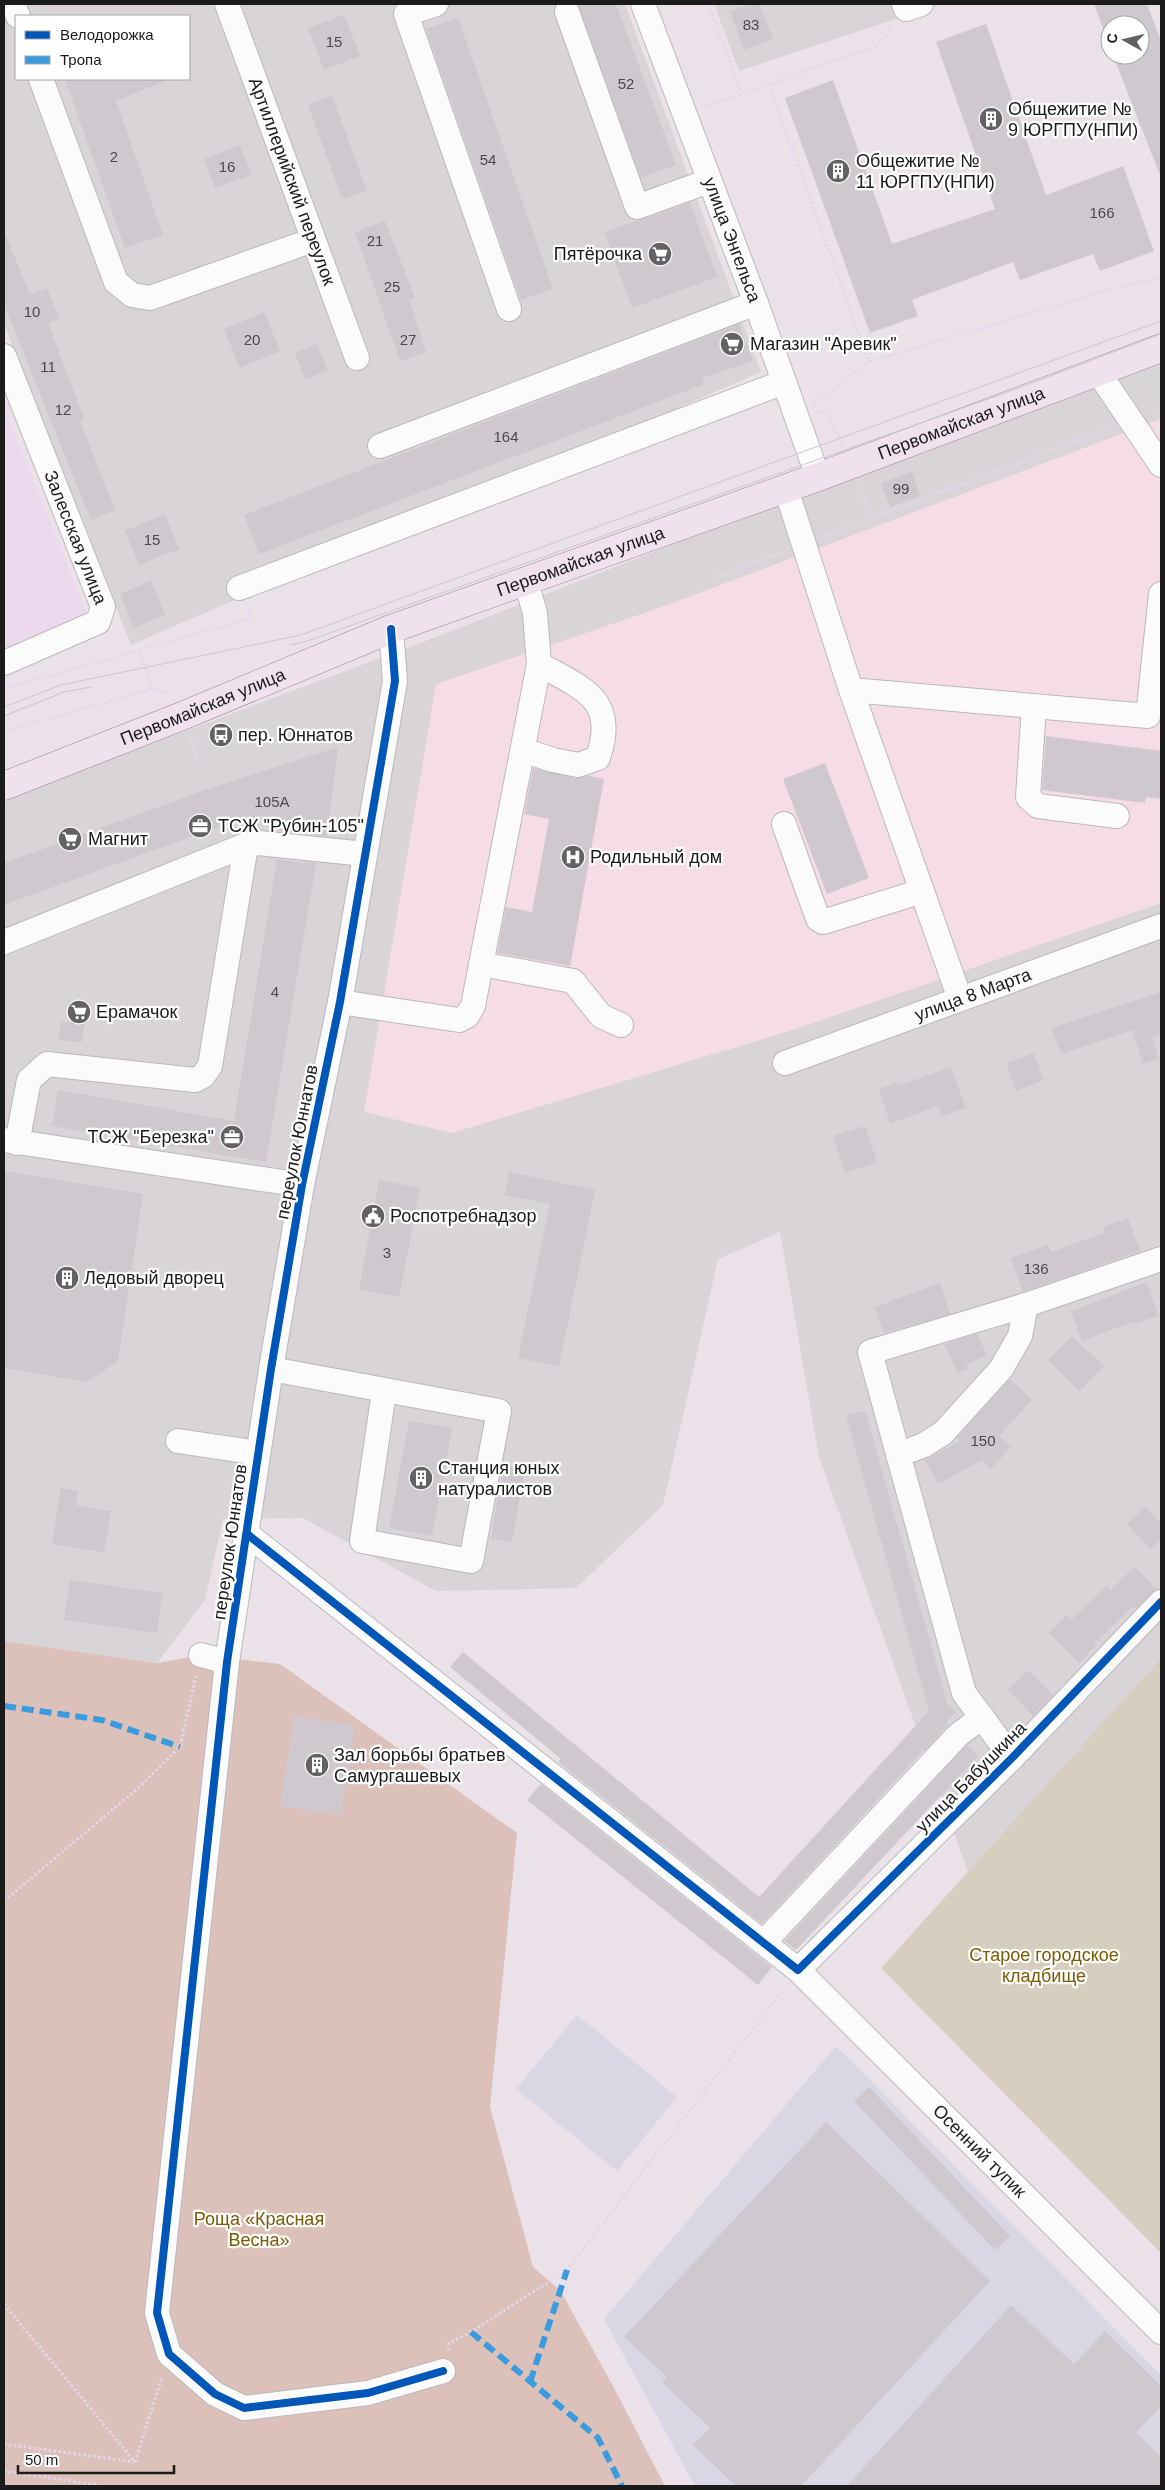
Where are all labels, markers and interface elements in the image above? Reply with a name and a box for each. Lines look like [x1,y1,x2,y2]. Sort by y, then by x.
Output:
legend [15,15,190,80]
north arrow [1100,15,1150,65]
house number: 83 [743,16,759,33]
text: Велодорожка [60,26,154,43]
text: С [1103,32,1121,44]
house number: 15 [326,33,342,50]
text: Тропа [60,51,102,68]
street label: Артиллерийский переулок [245,75,339,288]
house number: 52 [618,75,634,92]
place label: Общежитие № 9 ЮРГПУ(НПИ) [1008,99,1138,140]
building icon: Общежитие № 9 ЮРГПУ(НПИ) [978,106,1004,132]
house number: 2 [110,148,118,165]
house number: 54 [480,151,496,168]
place label: Общежитие № 11 ЮРГПУ(НПИ) [856,151,995,192]
house number: 16 [219,158,235,175]
building icon: Общежитие № 11 ЮРГПУ(НПИ) [825,158,851,184]
street label: улица Энгельса [699,174,765,306]
house number: 166 [1089,204,1115,221]
house number: 21 [367,232,383,249]
supermarket icon: Пятёрочка [647,241,673,267]
place label: Пятёрочка [554,244,643,264]
house number: 25 [384,278,400,295]
house number: 10 [24,303,40,320]
house number: 20 [244,331,260,348]
house number: 27 [400,331,416,348]
supermarket icon: Магазин "Аревик" [719,331,745,357]
place label: Магазин "Аревик" [750,334,897,354]
house number: 11 [40,358,56,375]
street label: Первомайская улица [875,382,1048,464]
house number: 12 [55,401,71,418]
house number: 164 [493,428,519,445]
street label: Залесская улица [40,468,111,608]
house number: 99 [893,480,909,497]
street label: Первомайская улица [494,522,668,600]
house number: 15 [144,531,160,548]
street label: Первомайская улица [117,664,289,749]
bus stop icon: пер. Юннатов [208,722,234,748]
place label: пер. Юннатов [238,725,353,745]
house number: 105А [254,793,290,810]
office icon: ТСЖ "Рубин-105" [187,813,213,839]
place label: ТСЖ "Рубин-105" [218,816,364,836]
supermarket icon: Магнит [57,826,83,852]
place label: Магнит [88,829,148,849]
hospital icon: Родильный дом [560,844,586,870]
place label: Родильный дом [590,847,722,867]
street label: улица 8 Марта [912,964,1035,1025]
house number: 4 [271,983,279,1000]
supermarket icon: Ерамачок [66,999,92,1025]
place label: Ерамачок [96,1002,177,1022]
street label: переулок Юннатов [272,1063,322,1221]
office icon: ТСЖ "Березка" [219,1124,245,1150]
place label: ТСЖ "Березка" [88,1127,214,1147]
public building icon: Роспотребнадзор [360,1203,386,1229]
place label: Роспотребнадзор [390,1206,537,1226]
house number: 3 [383,1244,391,1261]
house number: 136 [1023,1260,1049,1277]
building icon: Ледовый дворец [54,1265,80,1291]
place label: Ледовый дворец [84,1268,224,1288]
house number: 150 [970,1432,996,1449]
place label: Станция юных натуралистов [438,1458,559,1499]
street label: переулок Юннатов [209,1463,251,1621]
building icon: Станция юных натуралистов [408,1465,434,1491]
street label: улица Бабушкина [912,1717,1031,1836]
place label: Зал борьбы братьев Самургашевых [334,1745,505,1786]
building icon: Зал борьбы братьев Самургашевых [304,1752,330,1778]
park label: Старое городское кладбище [969,1945,1119,1986]
street label: Осенний тупик [929,2100,1030,2202]
park label: Роща «Красная Весна» [194,2209,324,2250]
scale bar [18,2442,174,2474]
text: 50 m [25,2451,58,2468]

